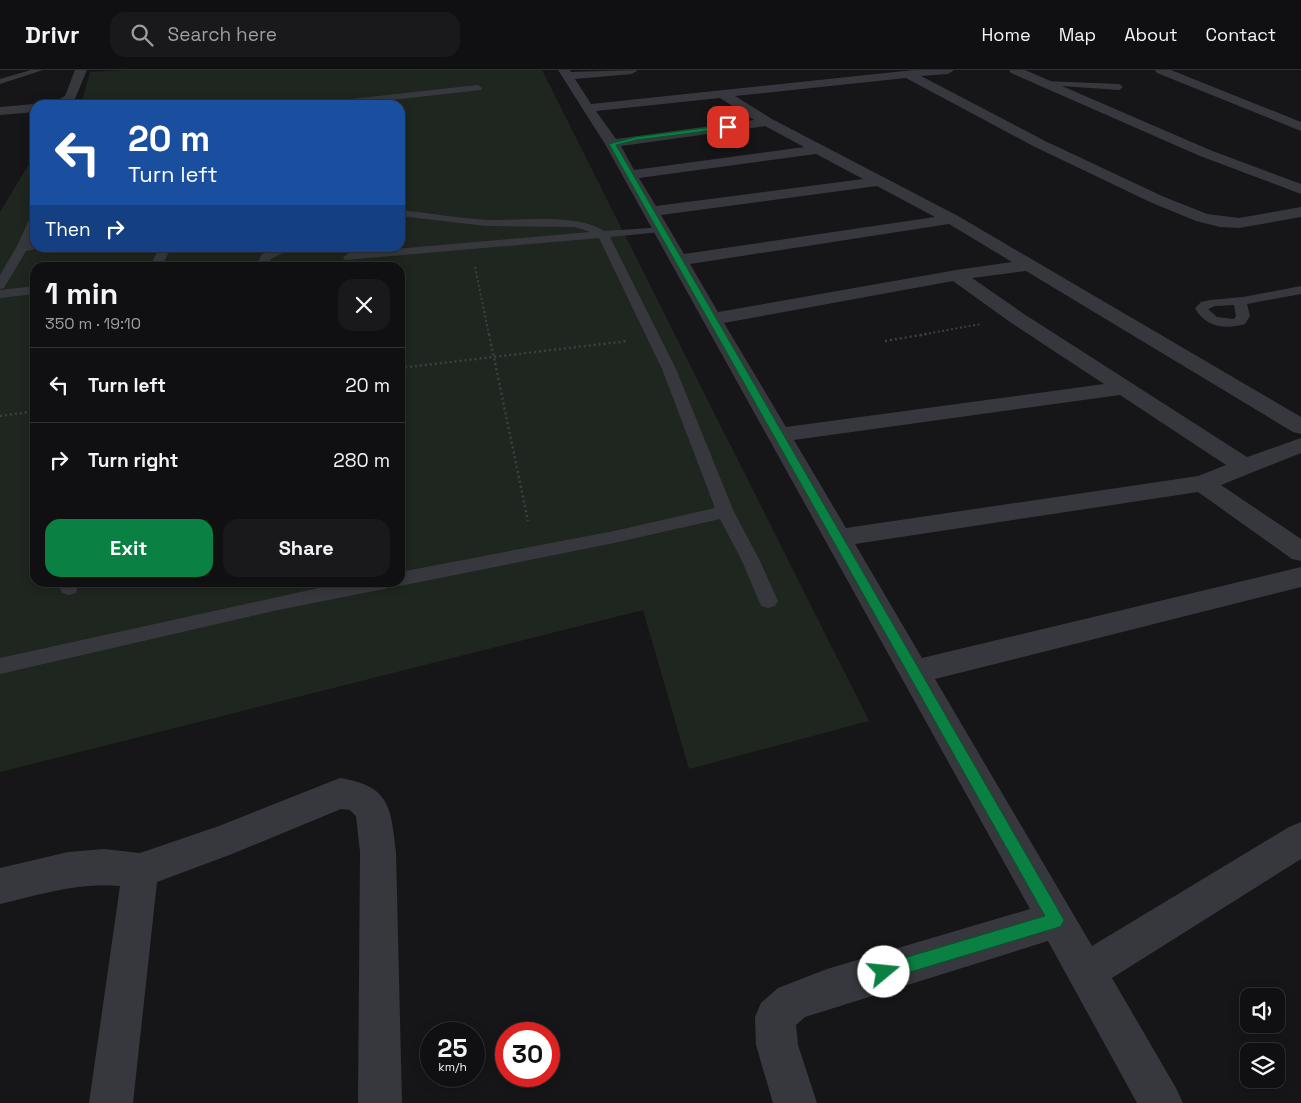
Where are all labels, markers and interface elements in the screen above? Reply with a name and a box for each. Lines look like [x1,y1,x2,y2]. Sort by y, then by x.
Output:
search box [110,12,460,57]
text: Drivr [25,19,80,50]
icon: search [128,21,156,49]
text: Search here [168,22,277,47]
text: Home [982,23,1031,46]
text: Map [1059,23,1096,46]
text: About [1124,23,1178,46]
text: Contact [1206,23,1276,46]
pin [707,106,749,148]
icon: arrive [714,113,742,141]
text: 20 m [128,117,210,161]
icon: left [45,120,110,185]
text: Turn left [128,160,218,188]
icon: right [101,215,129,243]
text: Then [45,217,91,242]
text: 1 min [45,274,118,313]
button: close [338,279,390,331]
text: 350 m · 19:10 [45,313,141,334]
icon: left [45,371,73,399]
text: Turn left [88,373,166,398]
text: 20 m [345,373,390,398]
icon: right [45,446,73,474]
text: Turn right [88,448,178,473]
text: 280 m [333,448,390,473]
button: Exit [45,519,213,577]
button: Share [223,519,390,577]
position arrow [857,945,909,997]
map controls [1240,988,1285,1088]
button: sound [1240,988,1285,1033]
speed limit sign: 30 [495,1022,560,1087]
text: 25 [438,1032,467,1064]
button: layers [1240,1043,1285,1088]
text: km/h [438,1059,467,1075]

